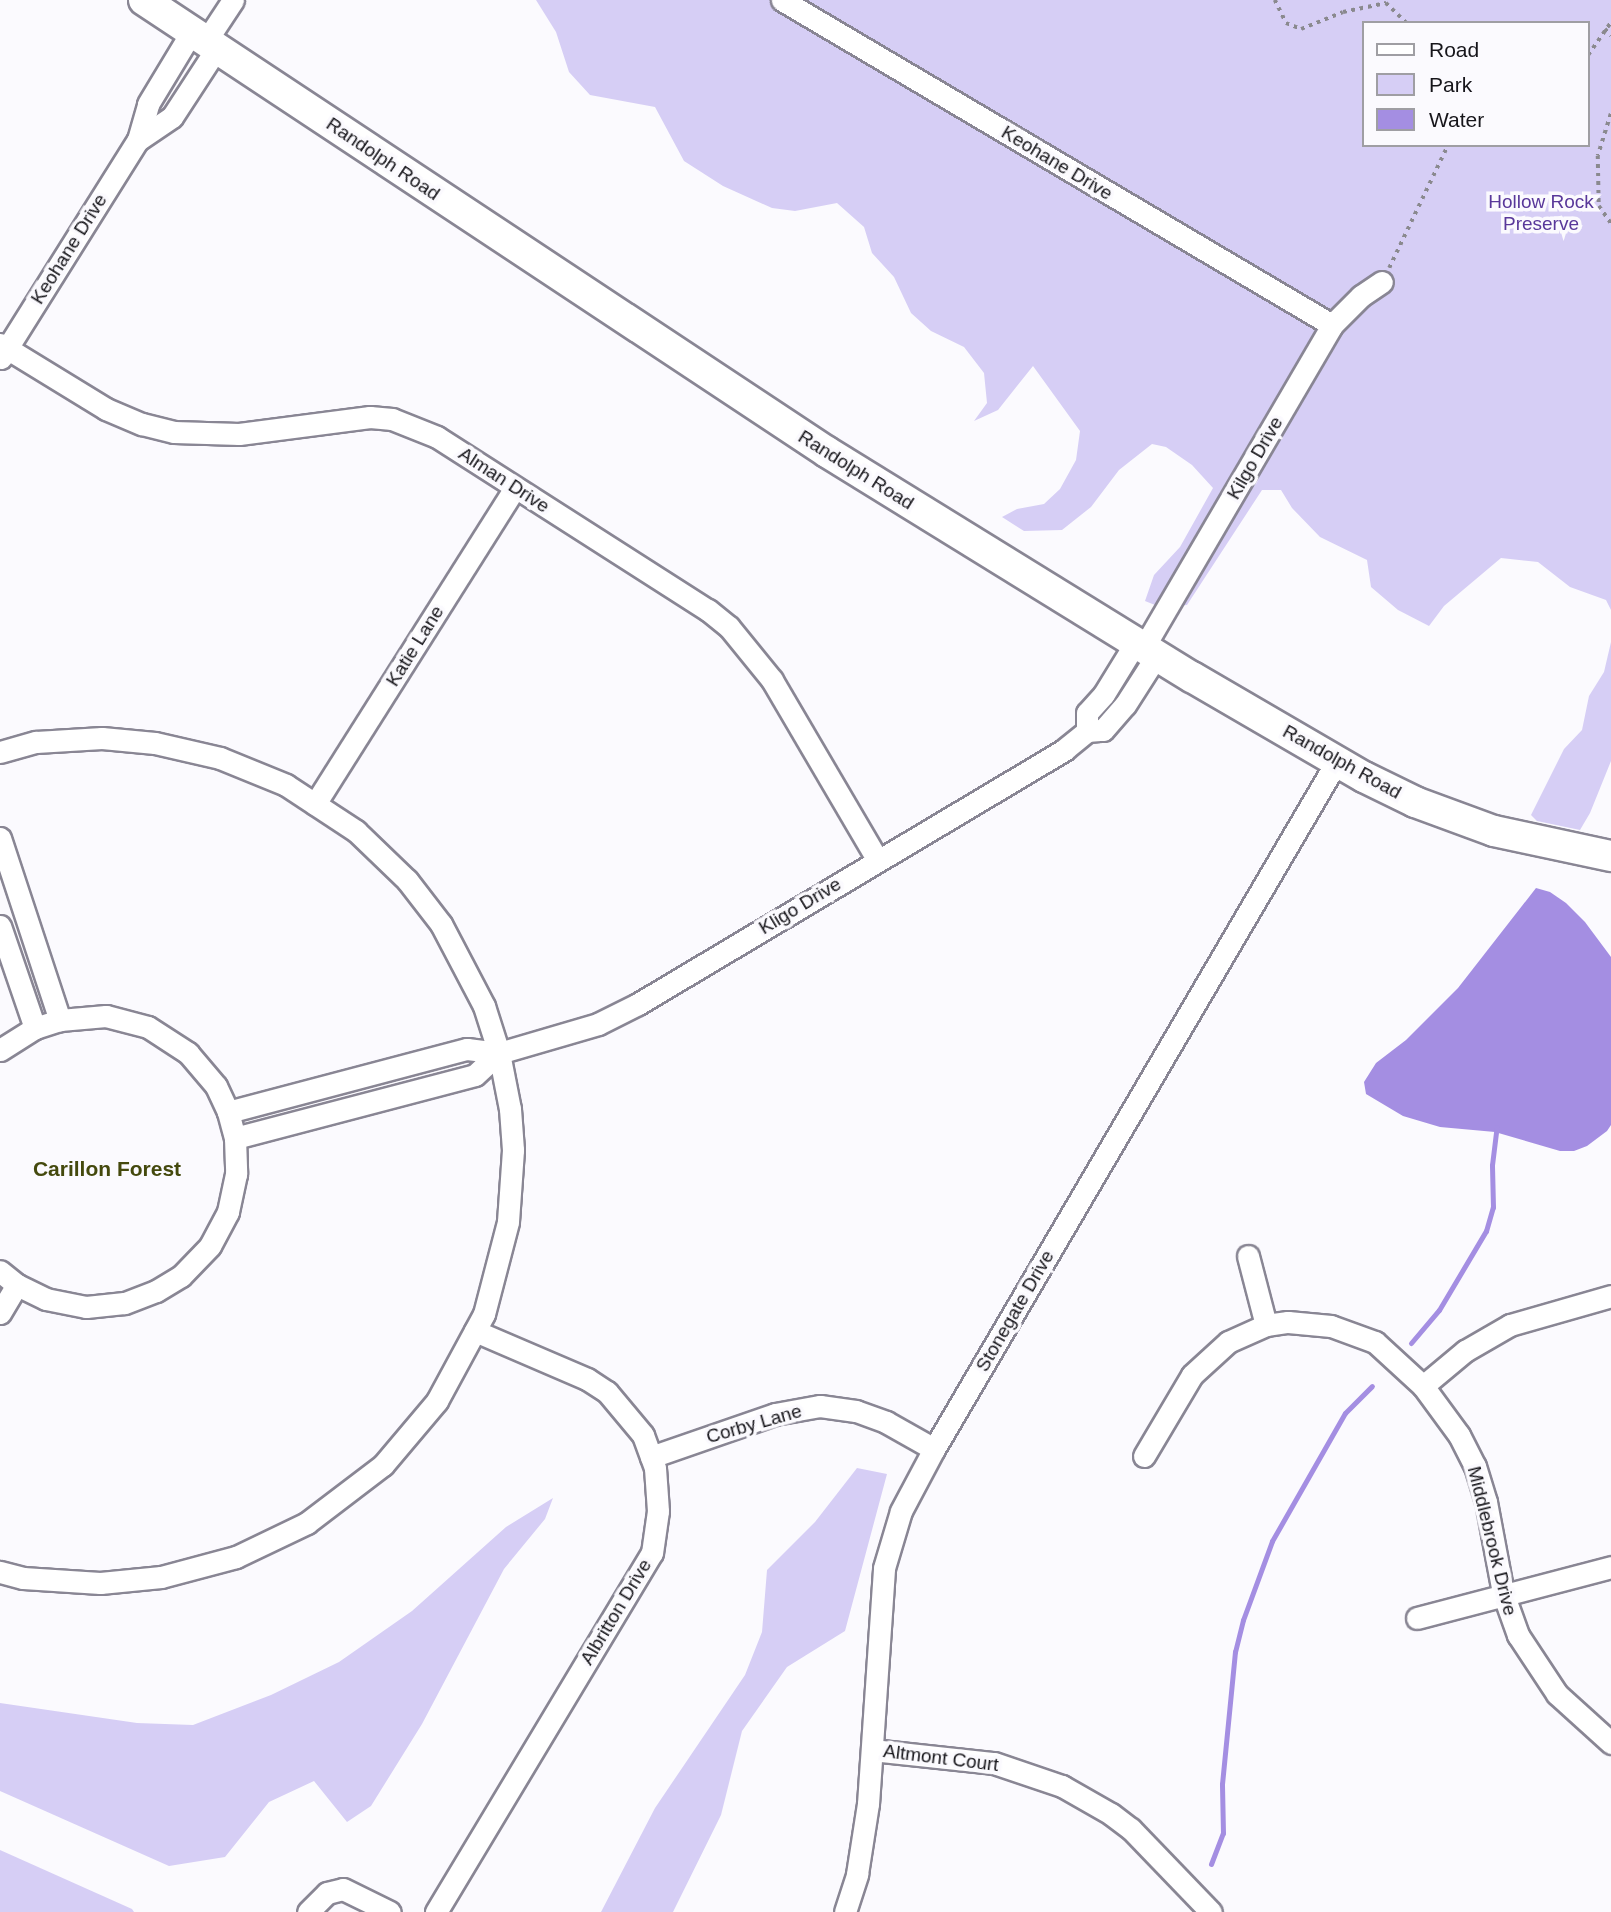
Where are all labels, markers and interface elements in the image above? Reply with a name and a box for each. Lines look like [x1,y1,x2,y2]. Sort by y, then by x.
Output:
legend [1362,21,1590,147]
text: Road [1429,38,1479,61]
text: Park [1429,73,1472,96]
text: Water [1429,108,1484,131]
street label: Randolph Road [322,113,444,205]
street label: Keohane Drive [997,121,1117,205]
street label: Keohane Drive [26,190,112,308]
park label: Hollow Rock Preserve [1488,191,1594,235]
street label: Kilgo Drive [1222,413,1288,503]
street label: Randolph Road [794,425,918,515]
street label: Alman Drive [454,442,554,518]
street label: Katie Lane [381,601,449,691]
street label: Randolph Road [1279,720,1405,804]
street label: Kligo Drive [755,873,845,939]
district label: Carillon Forest [33,1156,181,1182]
street label: Stonegate Drive [971,1246,1059,1376]
street label: Corby Lane [704,1400,804,1448]
street label: Middlebrook Drive [1462,1464,1522,1618]
street label: Albritton Drive [576,1555,656,1669]
street label: Altmont Court [882,1740,1000,1776]

